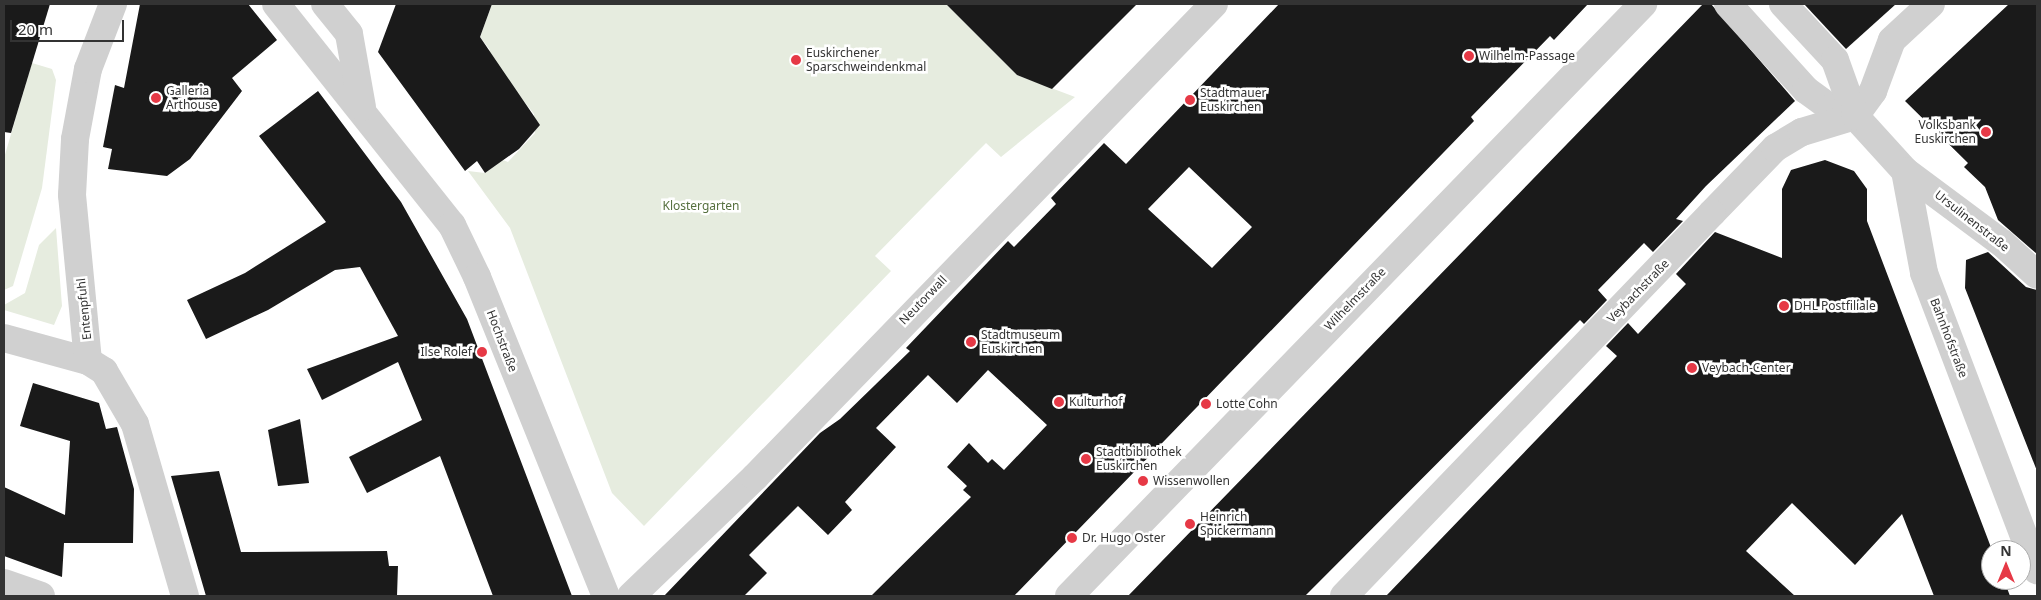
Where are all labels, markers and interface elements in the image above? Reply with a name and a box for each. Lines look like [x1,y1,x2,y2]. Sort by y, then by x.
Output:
scale bar [12,10,126,42]
text: 20 m [18,19,53,39]
place label: Euskirchener Sparschweindenkmal [806,46,926,74]
place label: Wilhelm-Passage [1479,49,1575,63]
marker: Wilhelm-Passage [1463,50,1475,62]
marker: Euskirchener Sparschweindenkmal [790,54,802,66]
place label: Galleria Arthouse [166,84,218,112]
place label: Stadtmauer Euskirchen [1200,86,1266,114]
marker: Galleria Arthouse [150,92,162,104]
marker: Stadtmauer Euskirchen [1184,94,1196,106]
place label: Volksbank Euskirchen [1915,118,1976,146]
marker: Volksbank Euskirchen [1980,126,1992,138]
street label: Ursulinenstraße [1932,187,2012,255]
park label: Klostergarten [662,199,740,213]
street label: Veybachstraße [1604,256,1672,326]
street label: Wilhelmstraße [1321,265,1389,333]
street label: Neutorwall [896,273,950,327]
street label: Entenpfuhl [74,277,94,341]
street label: Bahnhofstraße [1927,296,1971,380]
place label: DHL Postfiliale [1794,299,1876,313]
marker: DHL Postfiliale [1778,300,1790,312]
street label: Hochstraße [484,308,520,374]
place label: Stadtmuseum Euskirchen [981,328,1060,356]
marker: Stadtmuseum Euskirchen [965,336,977,348]
place label: Ilse Rolef [420,345,472,359]
marker: Ilse Rolef [476,346,488,358]
place label: Veybach-Center [1702,361,1791,375]
marker: Veybach-Center [1686,362,1698,374]
place label: Kulturhof [1069,395,1122,409]
marker: Kulturhof [1053,396,1065,408]
place label: Lotte Cohn [1216,397,1278,411]
marker: Lotte Cohn [1200,398,1212,410]
place label: Stadtbibliothek Euskirchen [1096,445,1182,473]
marker: Stadtbibliothek Euskirchen [1080,453,1092,465]
place label: Wissenwollen [1153,474,1230,488]
marker: Wissenwollen [1137,475,1149,487]
place label: Heinrich Spickermann [1200,510,1274,538]
marker: Heinrich Spickermann [1184,518,1196,530]
place label: Dr. Hugo Oster [1082,531,1165,545]
marker: Dr. Hugo Oster [1066,532,1078,544]
north arrow [1981,540,2031,590]
text: N [2000,541,2012,560]

